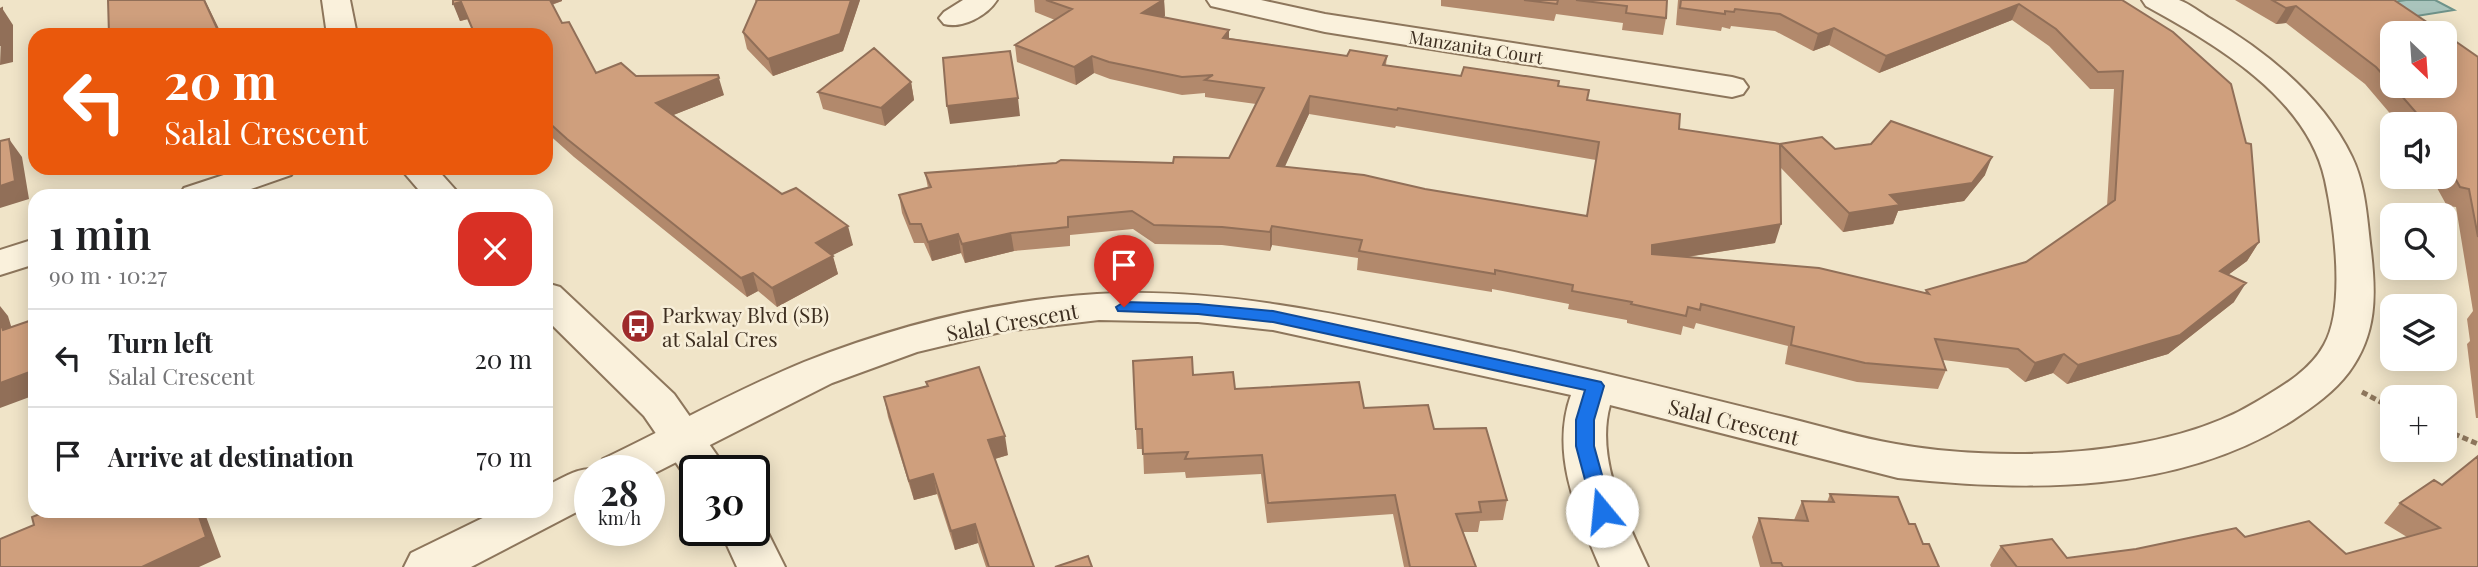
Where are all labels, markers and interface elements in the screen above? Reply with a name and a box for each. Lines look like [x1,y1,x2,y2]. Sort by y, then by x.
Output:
north arrow [2380,21,2457,98]
map controls [2380,21,2457,462]
street label: Manzanita Court [1407,25,1545,70]
text: 20 m [164,47,277,112]
icon: left [49,56,140,147]
text: Salal Crescent [164,110,368,153]
button: sound [2380,112,2457,189]
button: search [2380,203,2457,280]
text: 1 min [49,205,151,261]
button: close [458,212,532,286]
pin [1094,235,1154,307]
icon: arrive [1105,246,1143,284]
text: 90 m · 10:27 [49,259,167,290]
button: layers [2380,294,2457,371]
street label: Salal Crescent [944,296,1081,346]
place label: Parkway Blvd (SB) at Salal Cres [662,300,829,352]
bus stop icon: Parkway Blvd (SB) at Salal Cres [619,307,657,345]
text: Turn left [108,325,213,360]
icon: left [49,339,87,377]
text: 20 m [474,341,532,376]
text: Salal Crescent [108,360,254,391]
button: + [2380,385,2457,462]
street label: Salal Crescent [1666,391,1803,451]
icon: arrive [49,437,87,475]
text: Arrive at destination [108,439,354,474]
text: 70 m [476,439,532,474]
speed limit sign: 30 [679,455,770,546]
text: 28 [601,468,638,515]
position arrow [1565,474,1639,548]
text: km/h [598,506,641,530]

